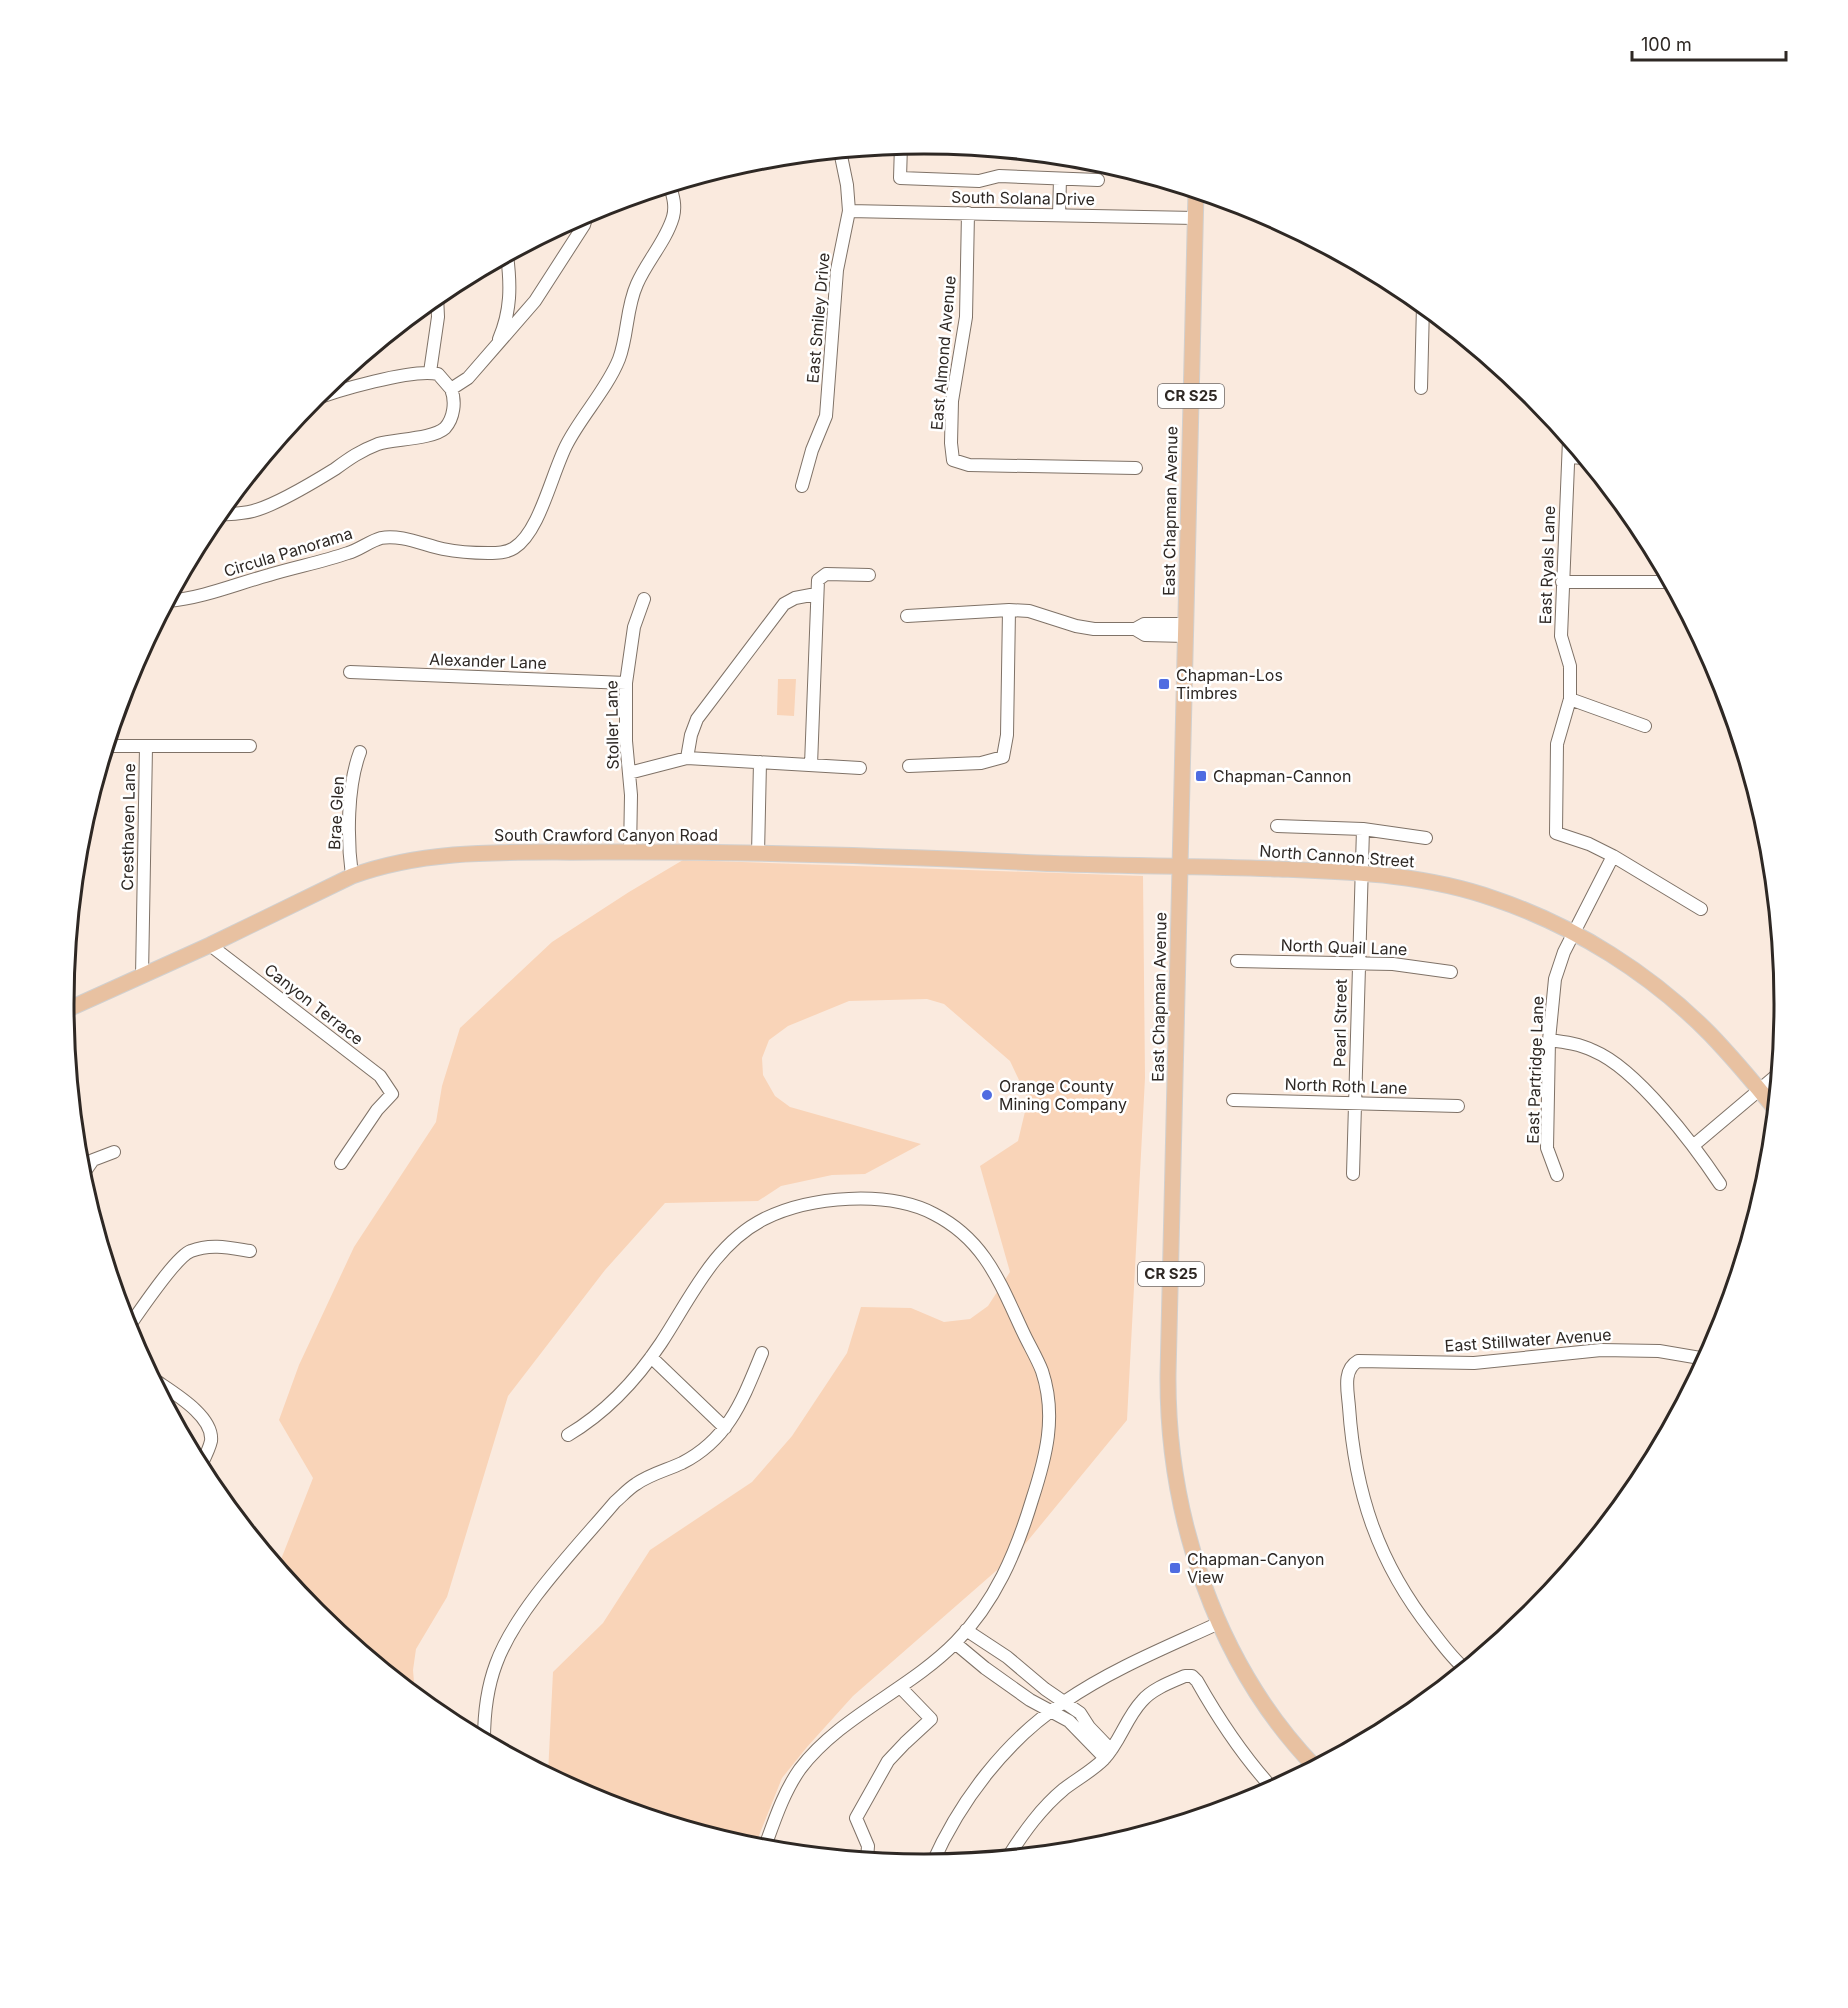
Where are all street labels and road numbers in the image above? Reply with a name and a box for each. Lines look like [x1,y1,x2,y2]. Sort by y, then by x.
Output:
street label: South Solana Drive [951,187,1095,209]
street label: East Smiley Drive [802,252,834,384]
street label: East Almond Avenue [926,275,960,431]
road number: CR S25 [1158,384,1224,408]
street label: East Chapman Avenue [1159,426,1181,596]
street label: East Ryals Lane [1535,505,1559,625]
street label: Circula Panorama [221,523,355,581]
street label: Alexander Lane [429,649,547,673]
street label: Stoller Lane [601,680,623,770]
street label: Cresthaven Lane [117,763,139,891]
street label: Brae Glen [324,776,348,850]
street label: South Crawford Canyon Road [494,825,718,845]
street label: North Cannon Street [1259,841,1415,871]
street label: East Chapman Avenue [1148,912,1170,1082]
street label: North Quail Lane [1280,935,1408,959]
street label: Canyon Terrace [260,959,368,1049]
street label: Pearl Street [1329,979,1351,1067]
street label: East Partridge Lane [1522,996,1548,1144]
street label: North Roth Lane [1284,1074,1408,1098]
road number: CR S25 [1138,1262,1204,1286]
street label: East Stillwater Avenue [1444,1324,1612,1356]

